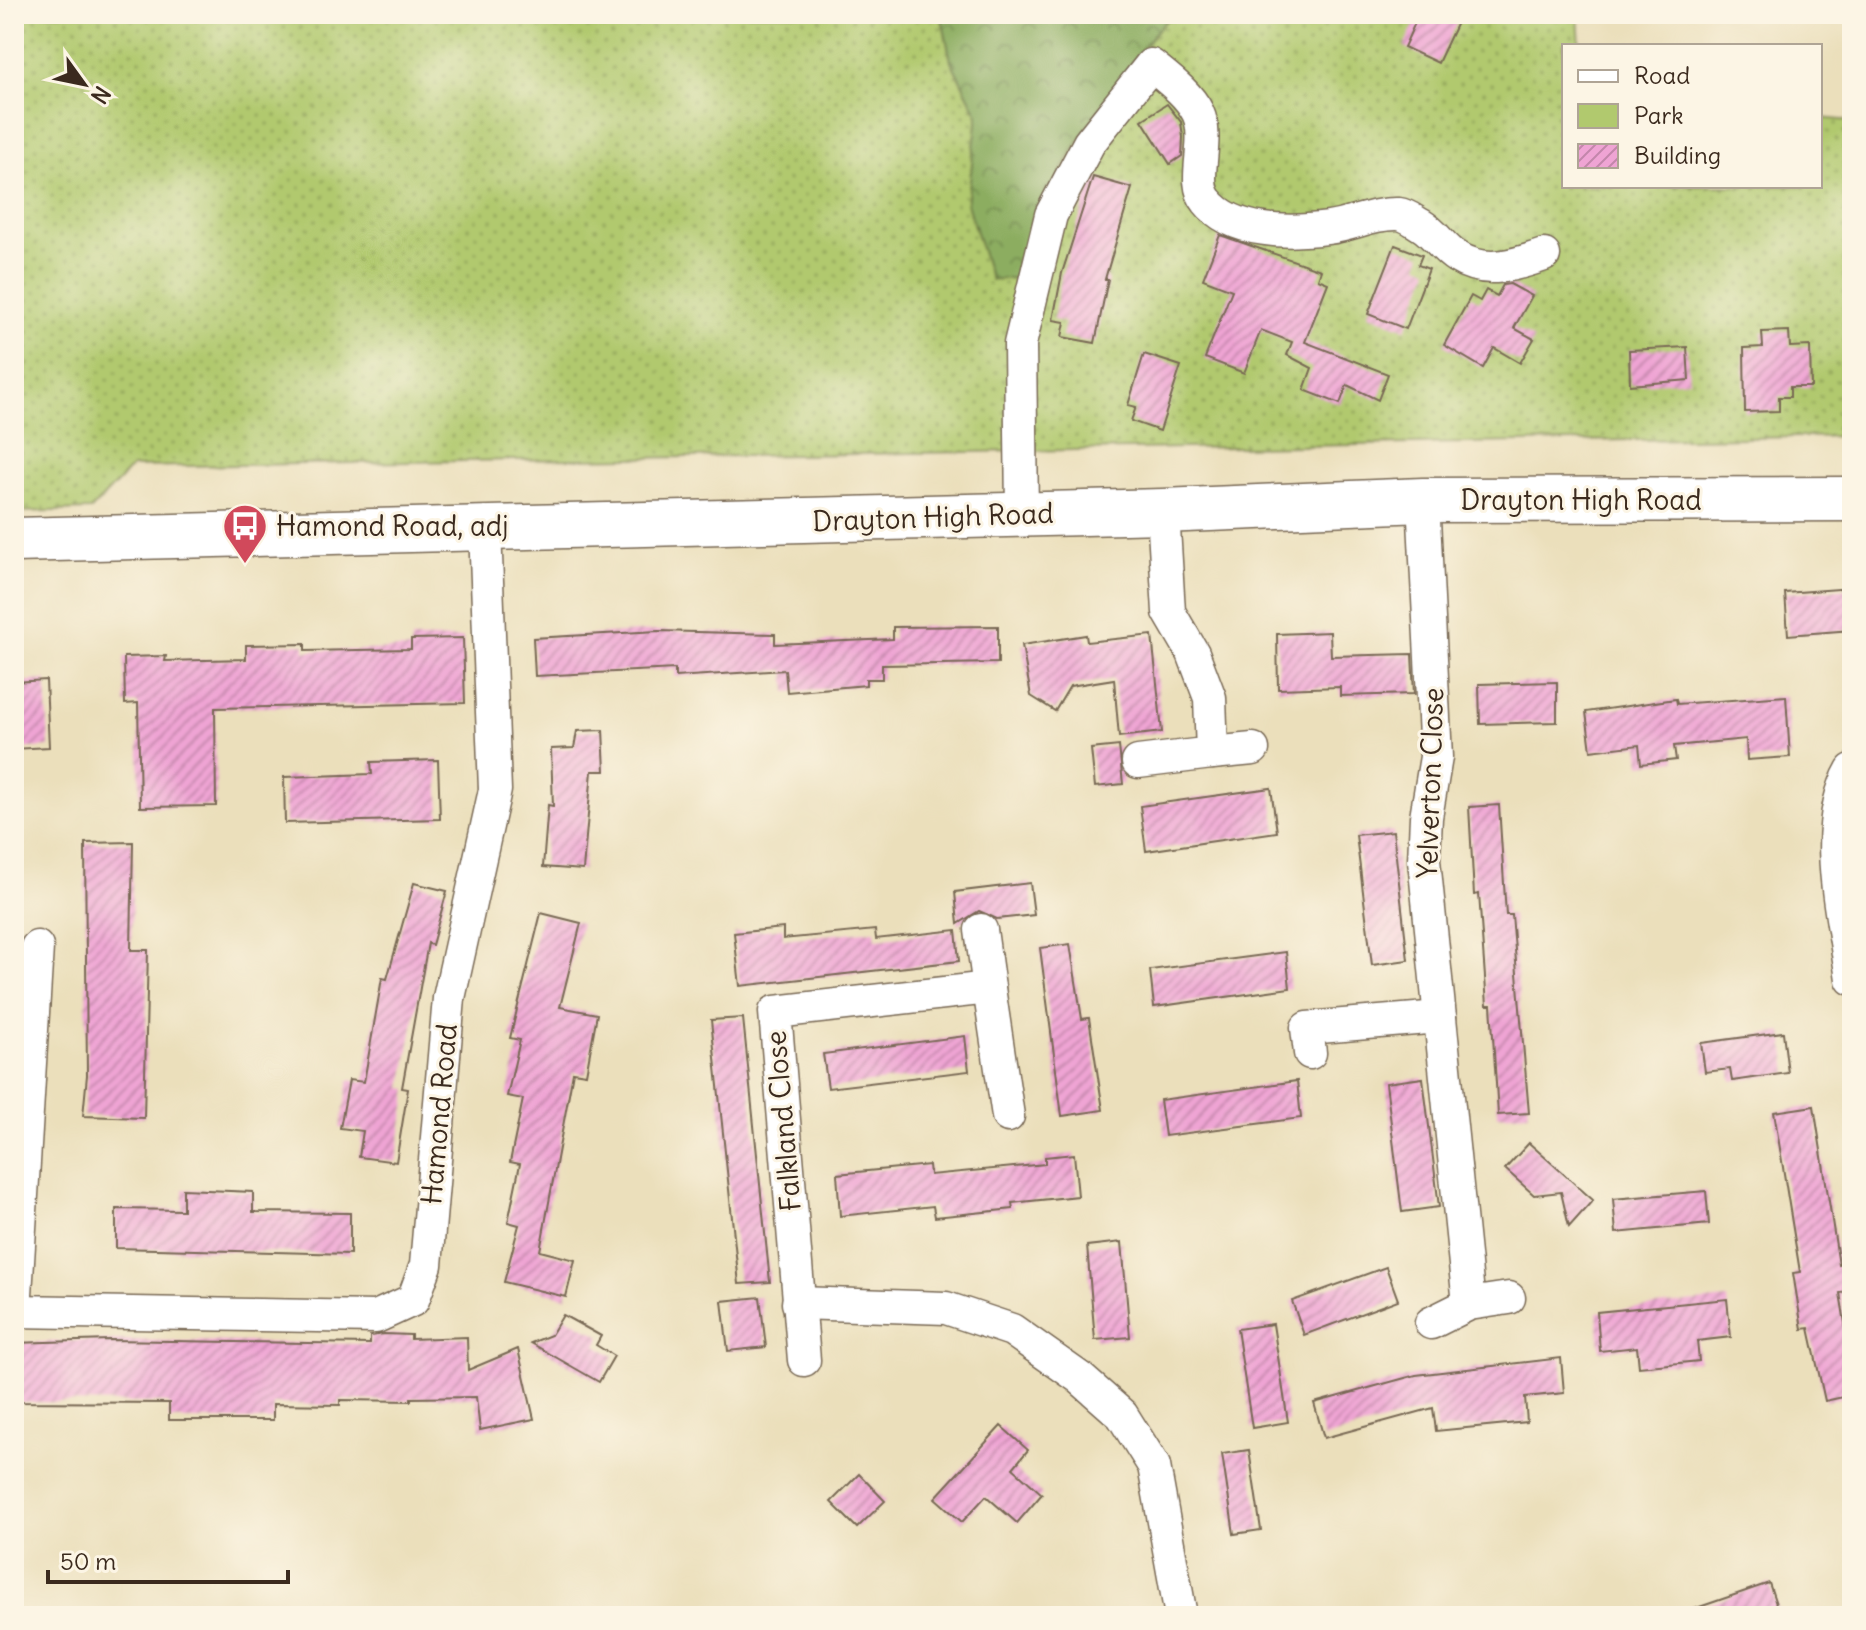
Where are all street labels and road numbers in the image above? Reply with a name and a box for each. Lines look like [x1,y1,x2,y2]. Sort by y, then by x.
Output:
street label: Drayton High Road [1460,482,1702,518]
street label: Drayton High Road [812,495,1054,539]
street label: Yelverton Close [1409,687,1451,879]
street label: Hamond Road [413,1022,465,1206]
street label: Falkland Close [757,1029,809,1213]

